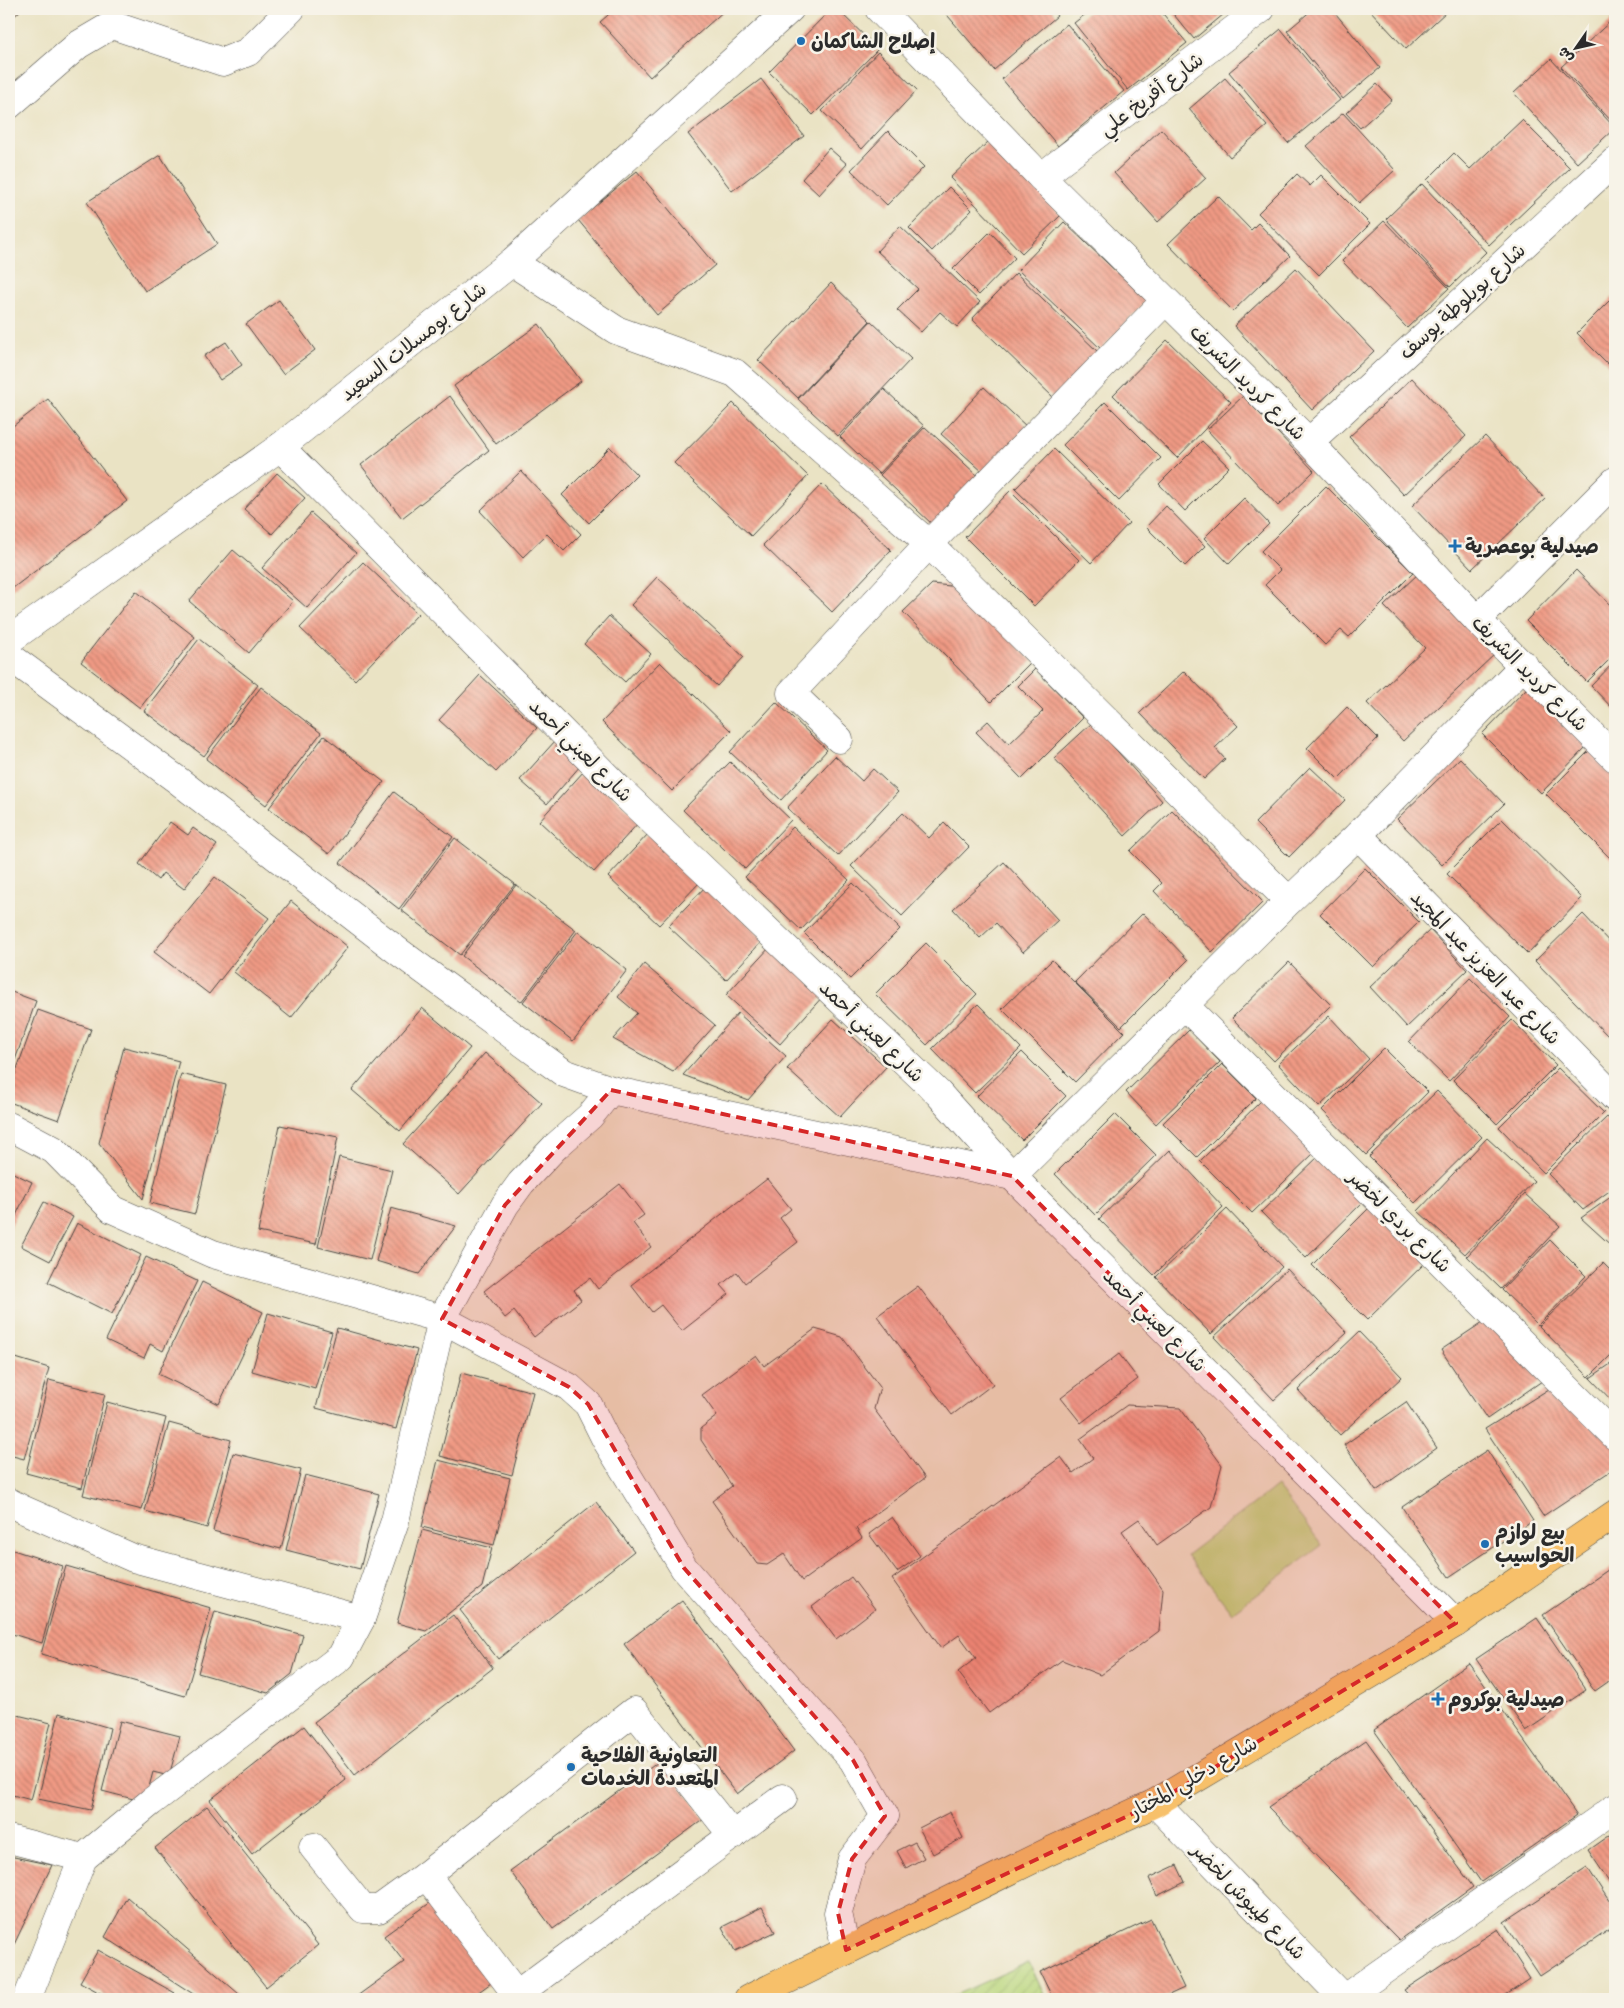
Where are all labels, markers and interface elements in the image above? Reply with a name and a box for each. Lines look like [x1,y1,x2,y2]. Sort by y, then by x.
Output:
north arrow [1552,22,1602,72]
place label: إصلاح الشاكمان [811,30,935,58]
marker: إصلاح الشاكمان [795,35,807,47]
text: ش [1554,42,1579,66]
street label: شارع أفريخ علي [1095,48,1212,146]
street label: شارع بويلوطة يوسف [1394,239,1534,368]
street label: شارع بومسلات السعيد [336,277,494,410]
street label: شارع كرديد الشريف [1181,320,1310,449]
place label: صيدلية بوعصرية [1465,535,1599,563]
marker: صيدلية بوعصرية [1449,540,1461,552]
street label: شارع كرديد الشريف [1463,611,1592,740]
street label: شارع لعبني أحمد [520,694,637,811]
street label: شارع عبد العزيز عبد المجيد [1402,885,1565,1053]
street label: شارع لعبني أحمد [810,976,929,1091]
street label: شارع بردي لخضر [1339,1164,1456,1281]
street label: شارع لعبني أحمد [1094,1264,1211,1381]
place label: بيع لوازم الحواسيب [1495,1521,1574,1572]
marker: بيع لوازم الحواسيب [1479,1538,1491,1550]
place label: صيدلية بوكروم [1448,1688,1564,1716]
marker: صيدلية بوكروم [1432,1693,1444,1705]
street label: شارع دخلي المختار [1123,1731,1264,1830]
place label: التعاونية الفلاحية المتعددة الخدمات [581,1744,719,1795]
marker: التعاونية الفلاحية المتعددة الخدمات [565,1761,577,1773]
street label: شارع طيبوش لخضر [1182,1837,1310,1968]

